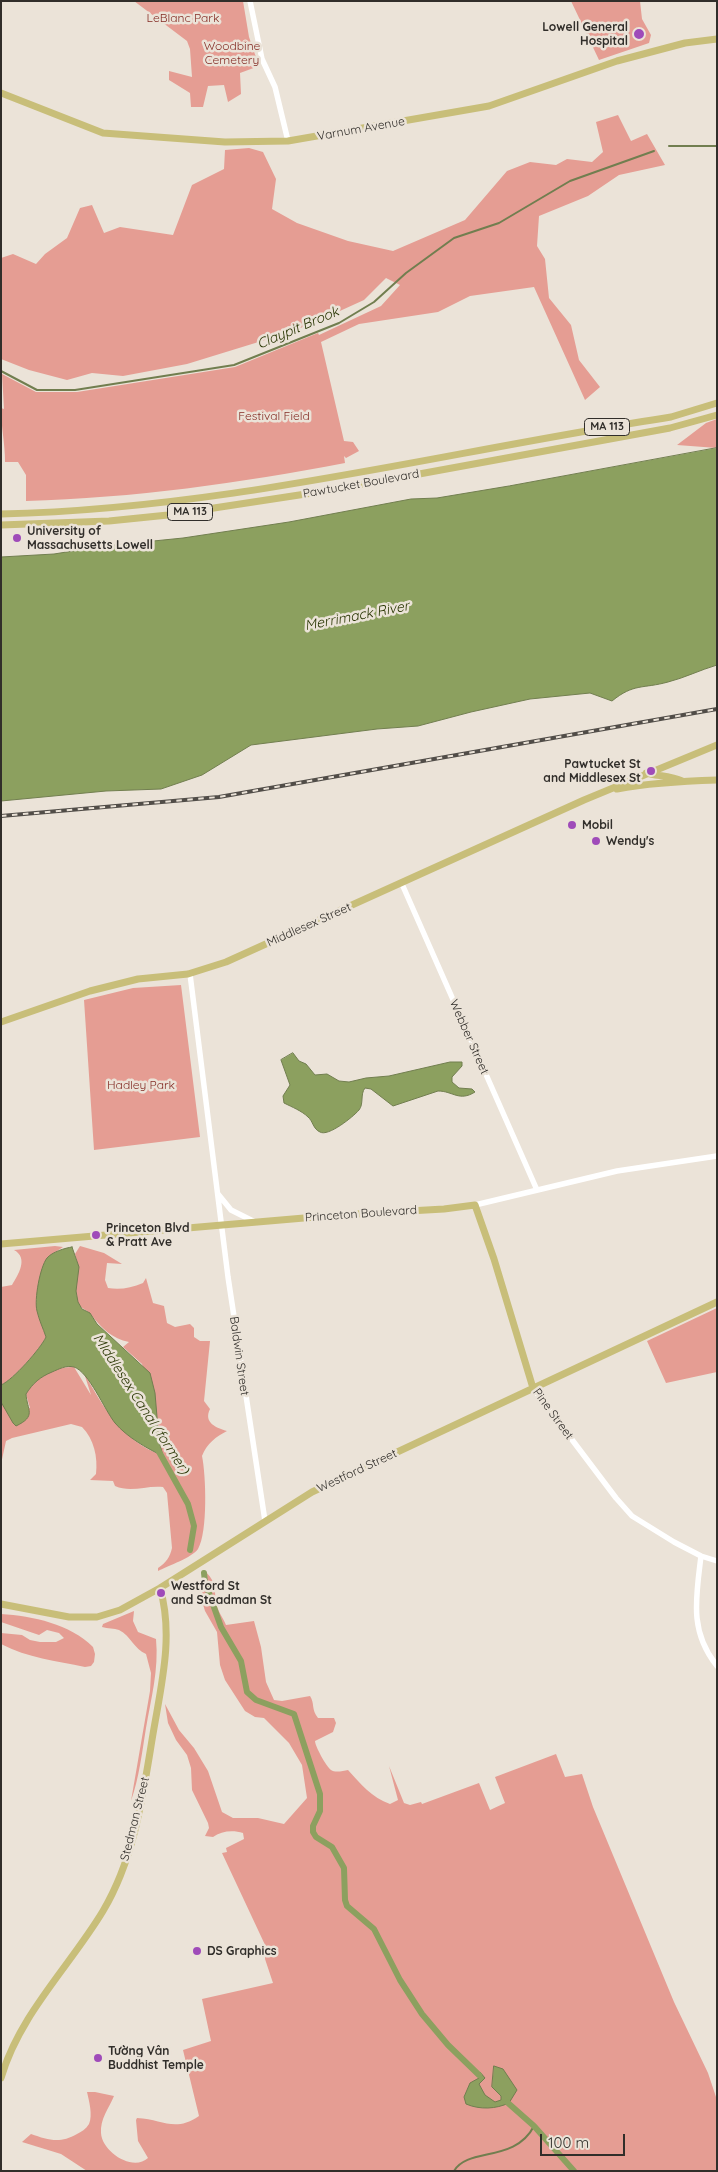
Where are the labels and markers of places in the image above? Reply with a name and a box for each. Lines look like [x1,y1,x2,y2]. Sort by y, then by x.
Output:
place label: Lowell General Hospital [542,20,628,48]
marker: Lowell General Hospital [632,27,646,41]
place label: University of Massachusetts Lowell [27,524,153,552]
marker: University of Massachusetts Lowell [11,532,23,544]
place label: Pawtucket St and Middlesex St [543,757,641,785]
marker: Pawtucket St and Middlesex St [645,765,657,777]
place label: Mobil [582,818,613,832]
marker: Mobil [566,819,578,831]
place label: Wendy's [606,834,654,848]
marker: Wendy's [590,835,602,847]
place label: Princeton Blvd & Pratt Ave [106,1221,190,1249]
marker: Princeton Blvd & Pratt Ave [90,1229,102,1241]
place label: Westford St and Steadman St [171,1579,272,1607]
marker: Westford St and Steadman St [155,1587,167,1599]
place label: DS Graphics [207,1944,276,1958]
marker: DS Graphics [191,1945,203,1957]
place label: Tường Vân Buddhist Temple [108,2044,204,2072]
marker: Tường Vân Buddhist Temple [92,2052,104,2064]

